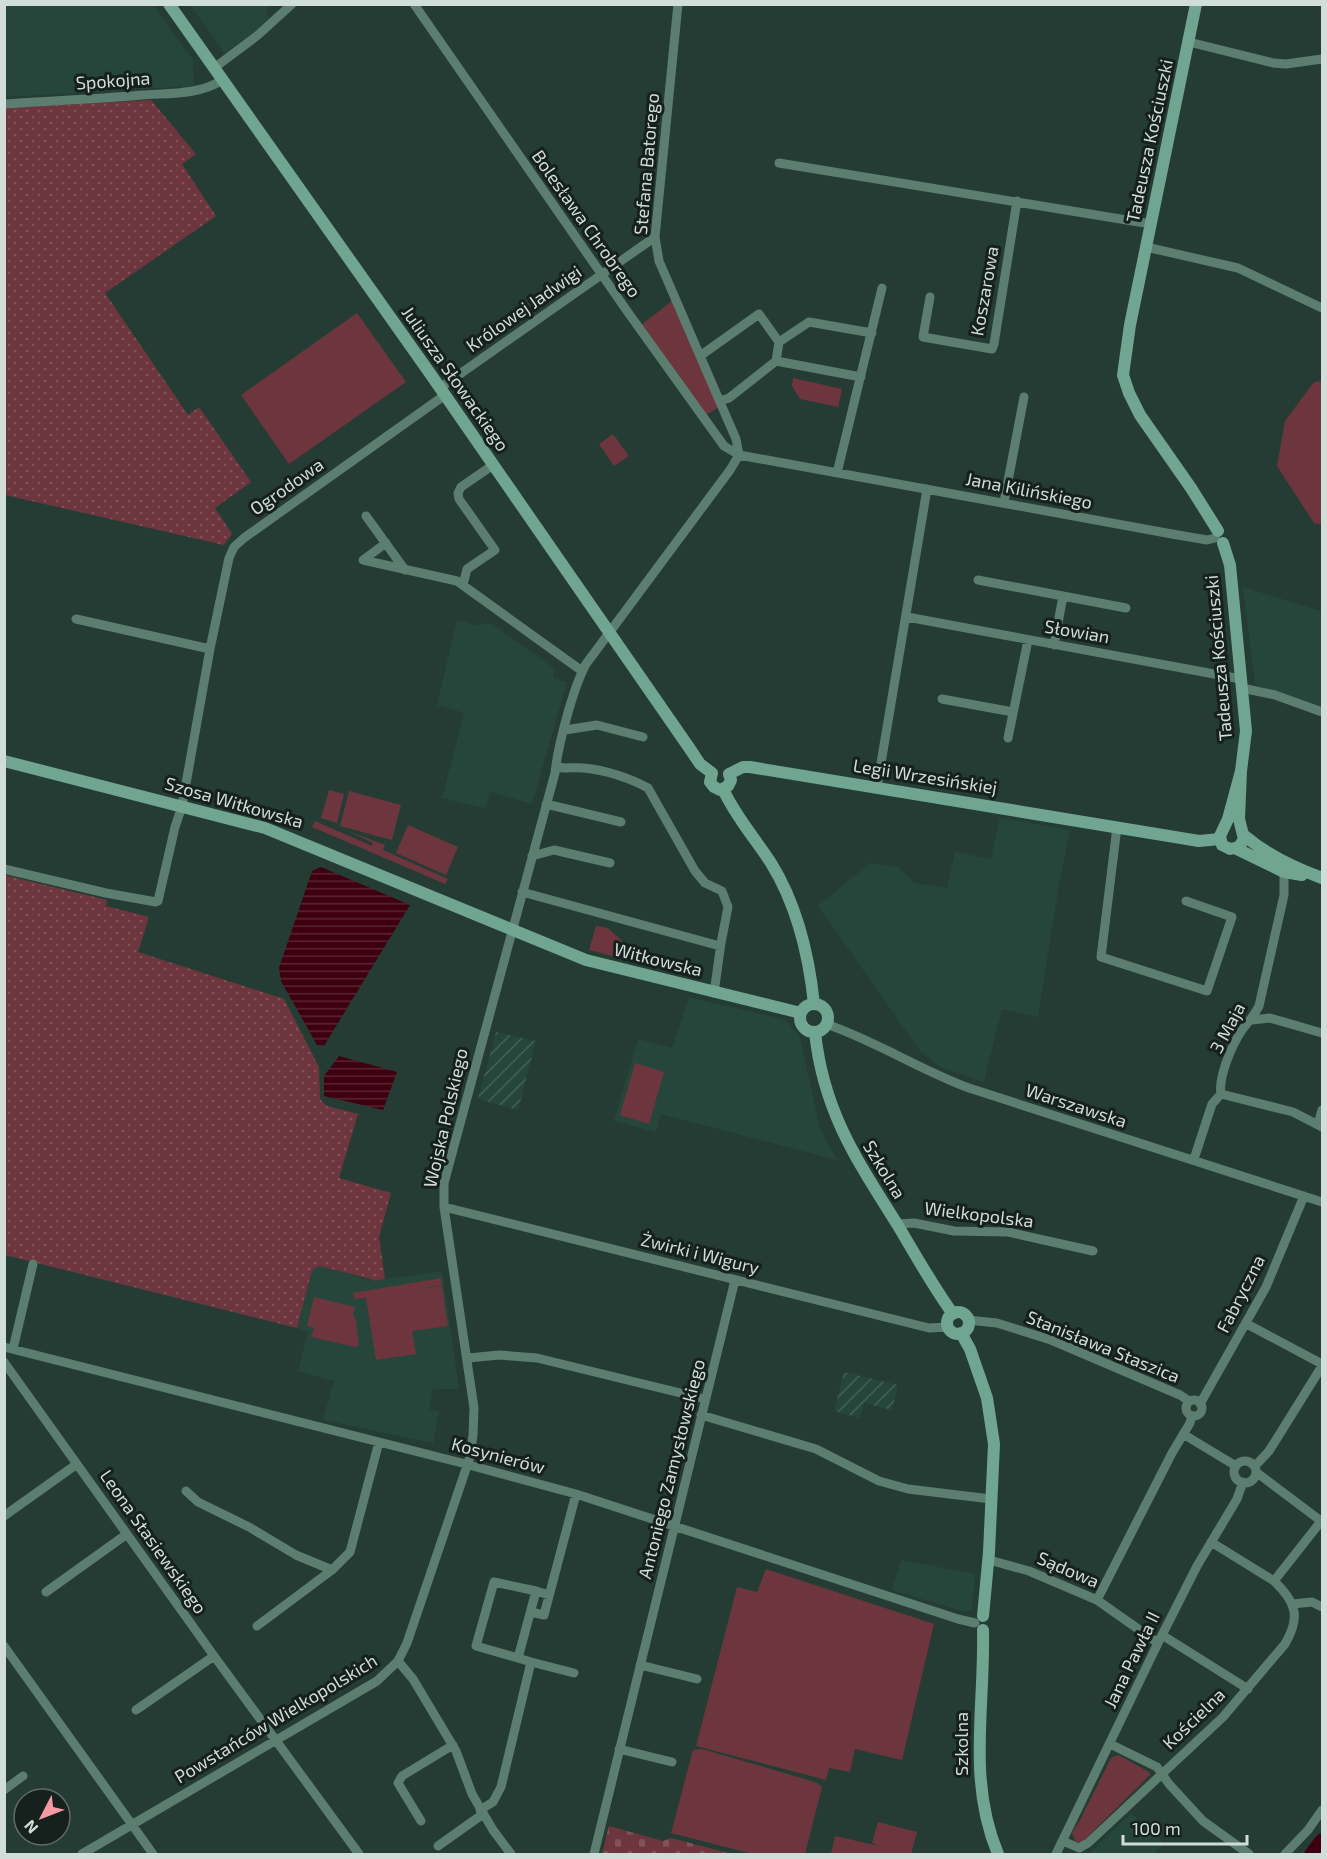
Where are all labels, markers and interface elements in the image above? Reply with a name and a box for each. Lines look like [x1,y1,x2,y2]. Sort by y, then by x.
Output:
street label: Tadeusza Kościuszki [1121,57,1177,224]
street label: Spokojna [75,66,151,94]
street label: Stefana Batorego [629,92,663,236]
street label: Bolesława Chrobrego [528,145,646,301]
street label: Koszarowa [965,244,1003,337]
street label: Królowej Jadwigi [461,260,585,356]
street label: Juliusza Słowackiego [398,302,514,455]
street label: Ogrodowa [246,453,327,519]
street label: Jana Kilińskiego [964,467,1094,513]
street label: Tadeusza Kościuszki [1200,574,1236,742]
street label: Słowian [1043,614,1111,648]
street label: Legii Wrzesińskiej [852,754,999,798]
street label: Szosa Witkowska [163,772,306,832]
street label: Witkowska [612,937,705,981]
street label: 3 Maja [1205,998,1250,1057]
street label: Wojska Polskiego [418,1046,472,1190]
street label: Warszawska [1023,1078,1130,1132]
street label: Szkolna [859,1136,911,1203]
street label: Wielkopolska [923,1196,1035,1232]
street label: Żwirki i Wigury [639,1228,762,1278]
street label: Fabryczna [1211,1251,1269,1336]
street label: Stanisława Staszica [1023,1305,1183,1387]
street label: Antoniego Zamysłowskiego [633,1357,709,1581]
street label: Kosynierów [449,1432,548,1478]
street label: Leona Stasiewskiego [96,1465,212,1618]
street label: Sądowa [1034,1546,1103,1592]
street label: Jana Pawła II [1098,1608,1164,1712]
street label: Powstańców Wielkopolskich [170,1649,381,1787]
street label: Kościelna [1157,1683,1229,1753]
street label: Szkolna [950,1712,972,1776]
north arrow [12,1787,72,1847]
scale bar [1123,1808,1248,1846]
text: N [20,1817,41,1838]
text: 100 m [1132,1817,1181,1839]

